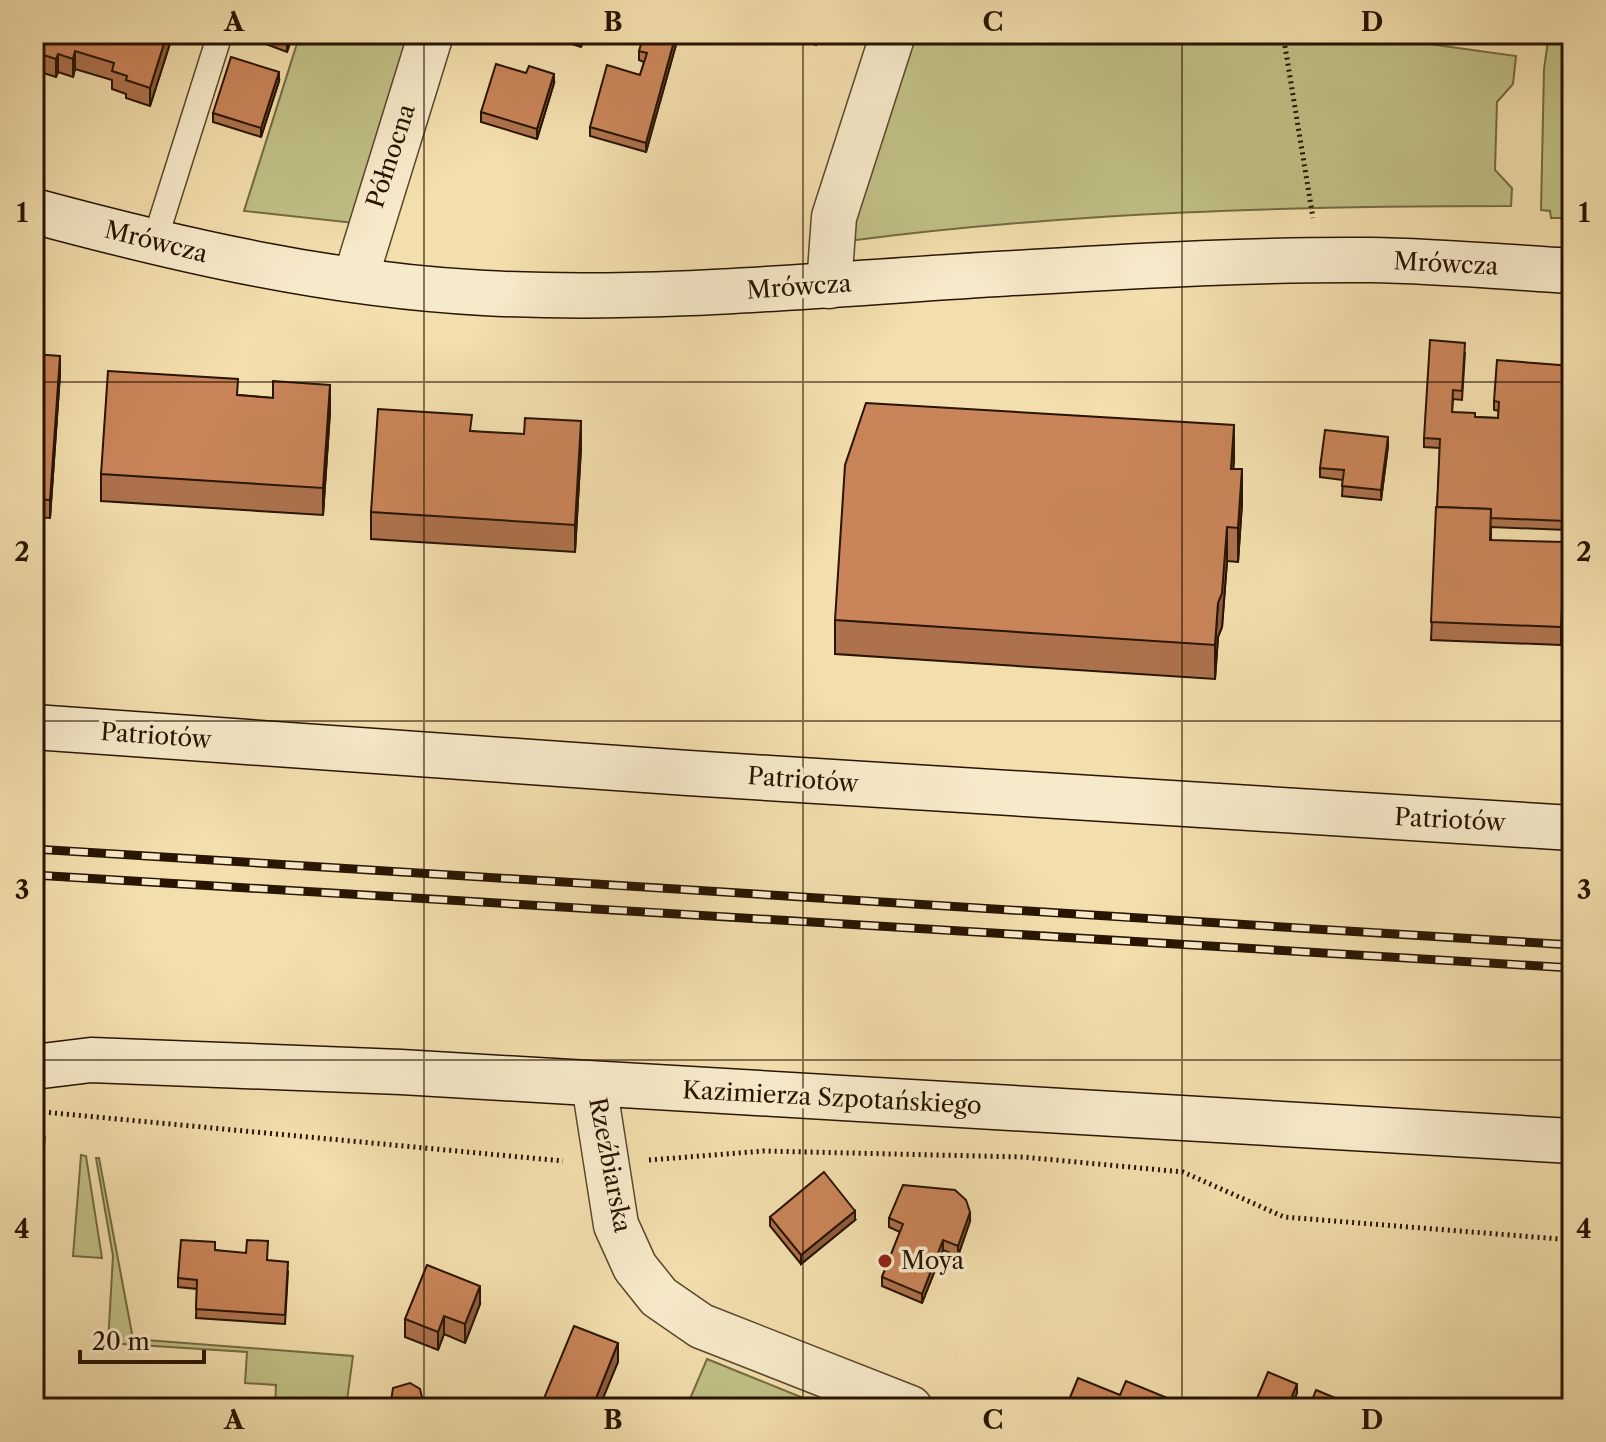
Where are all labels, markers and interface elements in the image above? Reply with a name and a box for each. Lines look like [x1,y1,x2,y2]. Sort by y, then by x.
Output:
text: A [223,6,245,38]
text: B [603,6,623,38]
text: C [983,6,1003,38]
text: D [1361,6,1383,38]
street label: Północna [360,100,421,211]
text: 1 [16,197,28,229]
text: 1 [1578,197,1590,229]
street label: Mrówcza [102,215,211,268]
street label: Mrówcza [1393,246,1500,281]
street label: Mrówcza [746,268,853,305]
text: 2 [14,536,30,568]
text: 2 [1576,536,1592,568]
street label: Patriotów [100,717,214,754]
street label: Patriotów [747,761,861,798]
street label: Patriotów [1394,802,1507,837]
text: 3 [15,874,29,906]
text: 3 [1577,874,1591,906]
street label: Kazimierza Szpotańskiego [682,1075,982,1120]
street label: Rzeźbiarska [583,1095,638,1235]
text: 4 [14,1213,30,1245]
text: 4 [1576,1213,1592,1245]
place label: Moya [901,1246,964,1275]
marker: Moya [876,1252,894,1270]
scale bar [80,1314,204,1364]
text: 20 m [92,1327,150,1356]
text: A [223,1404,245,1436]
text: B [603,1404,623,1436]
text: C [983,1404,1003,1436]
text: D [1361,1404,1383,1436]

